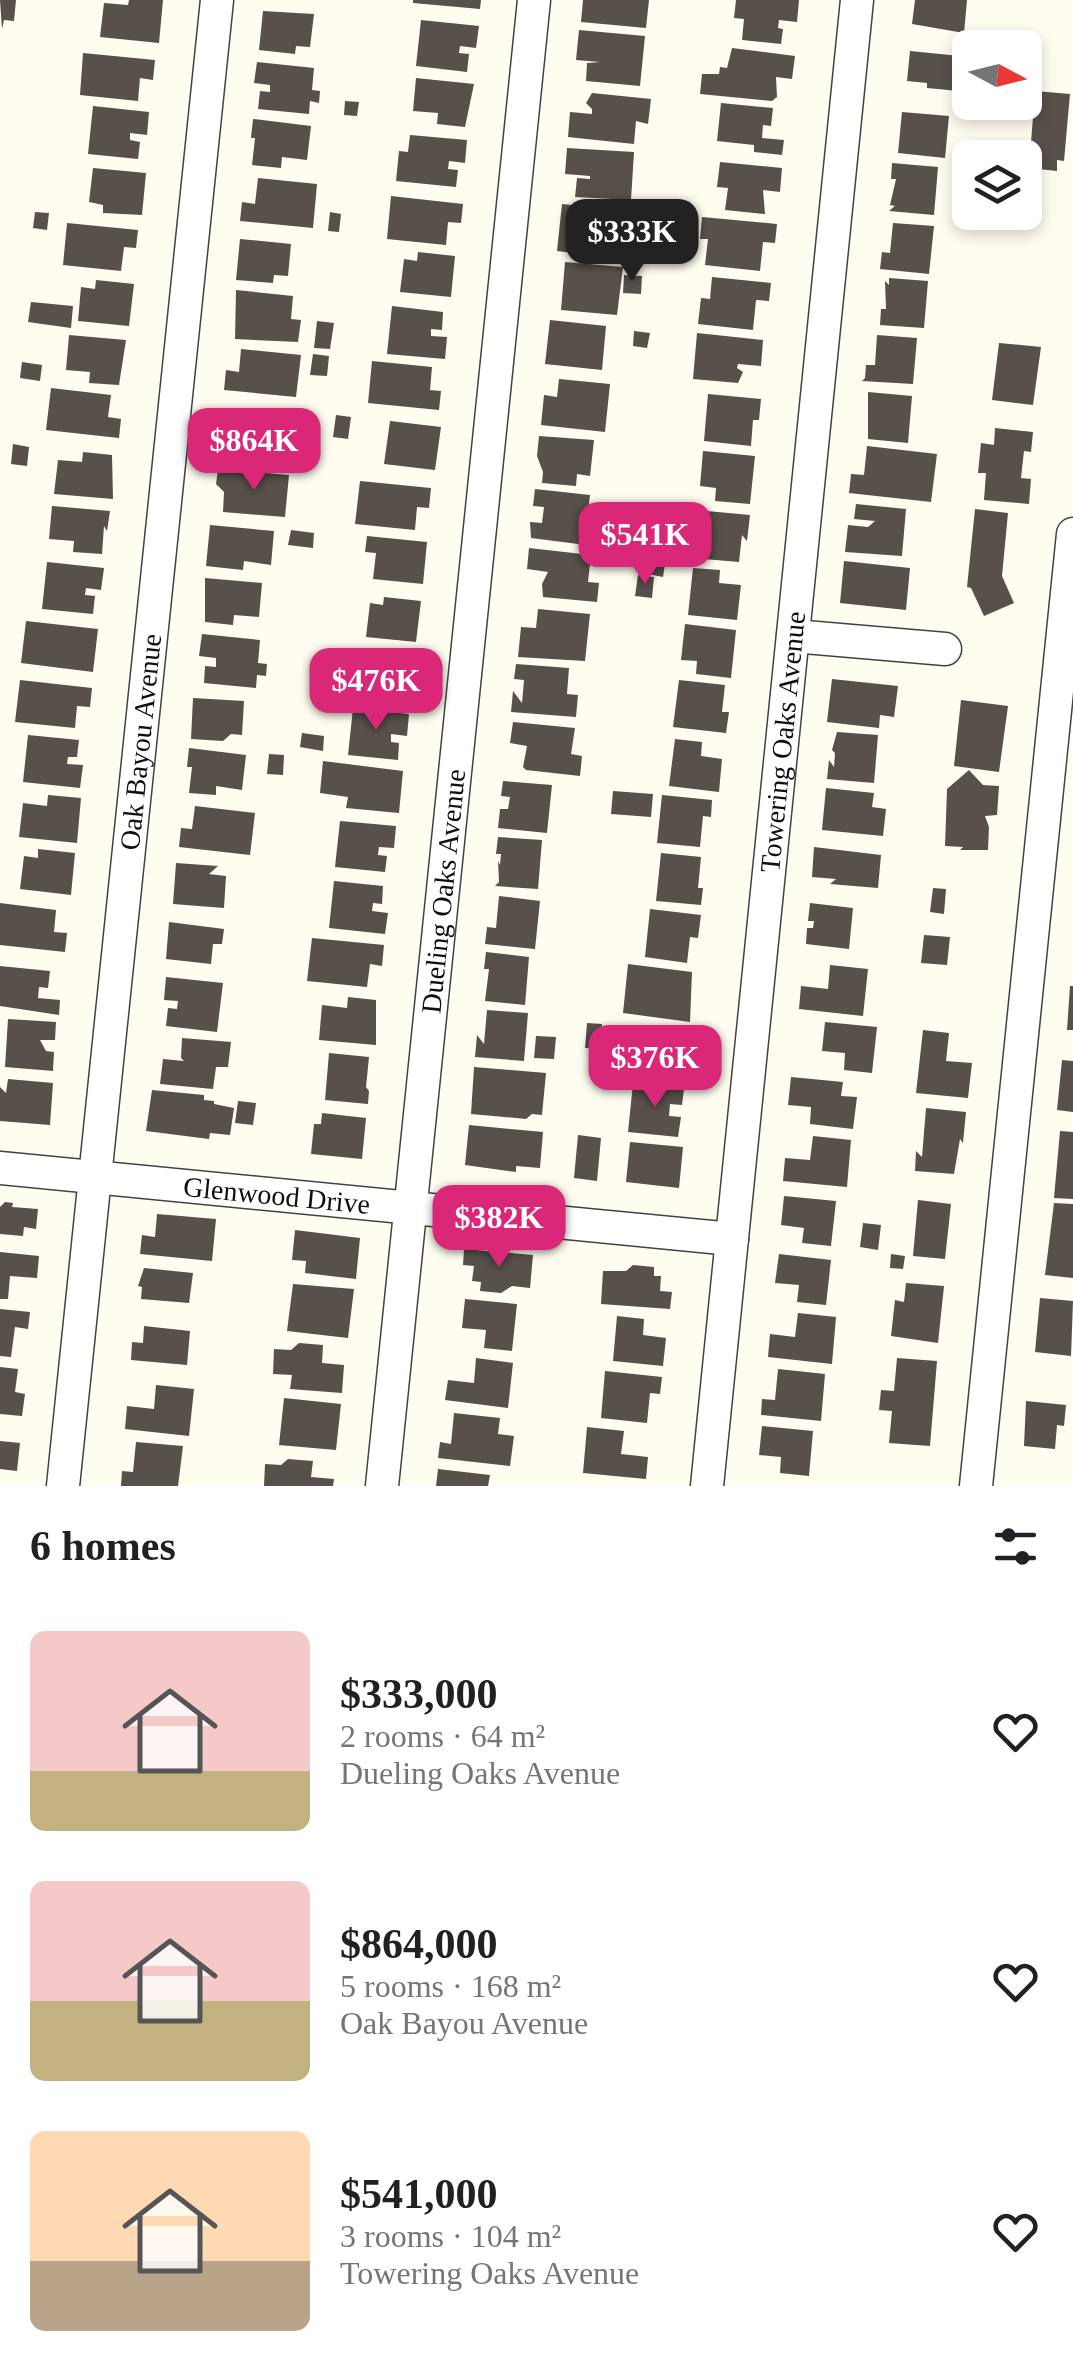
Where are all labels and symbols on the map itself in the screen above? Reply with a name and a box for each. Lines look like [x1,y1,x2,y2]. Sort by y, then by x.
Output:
north arrow [952,30,1042,120]
pin: $333K [562,199,702,284]
pin: $864K [184,408,324,493]
pin: $541K [575,502,715,587]
street label: Towering Oaks Avenue [754,610,811,874]
street label: Oak Bayou Avenue [114,632,167,852]
pin: $476K [306,648,446,733]
street label: Dueling Oaks Avenue [415,768,471,1015]
pin: $376K [585,1025,725,1110]
street label: Glenwood Drive [182,1171,371,1220]
pin: $382K [429,1185,569,1270]

